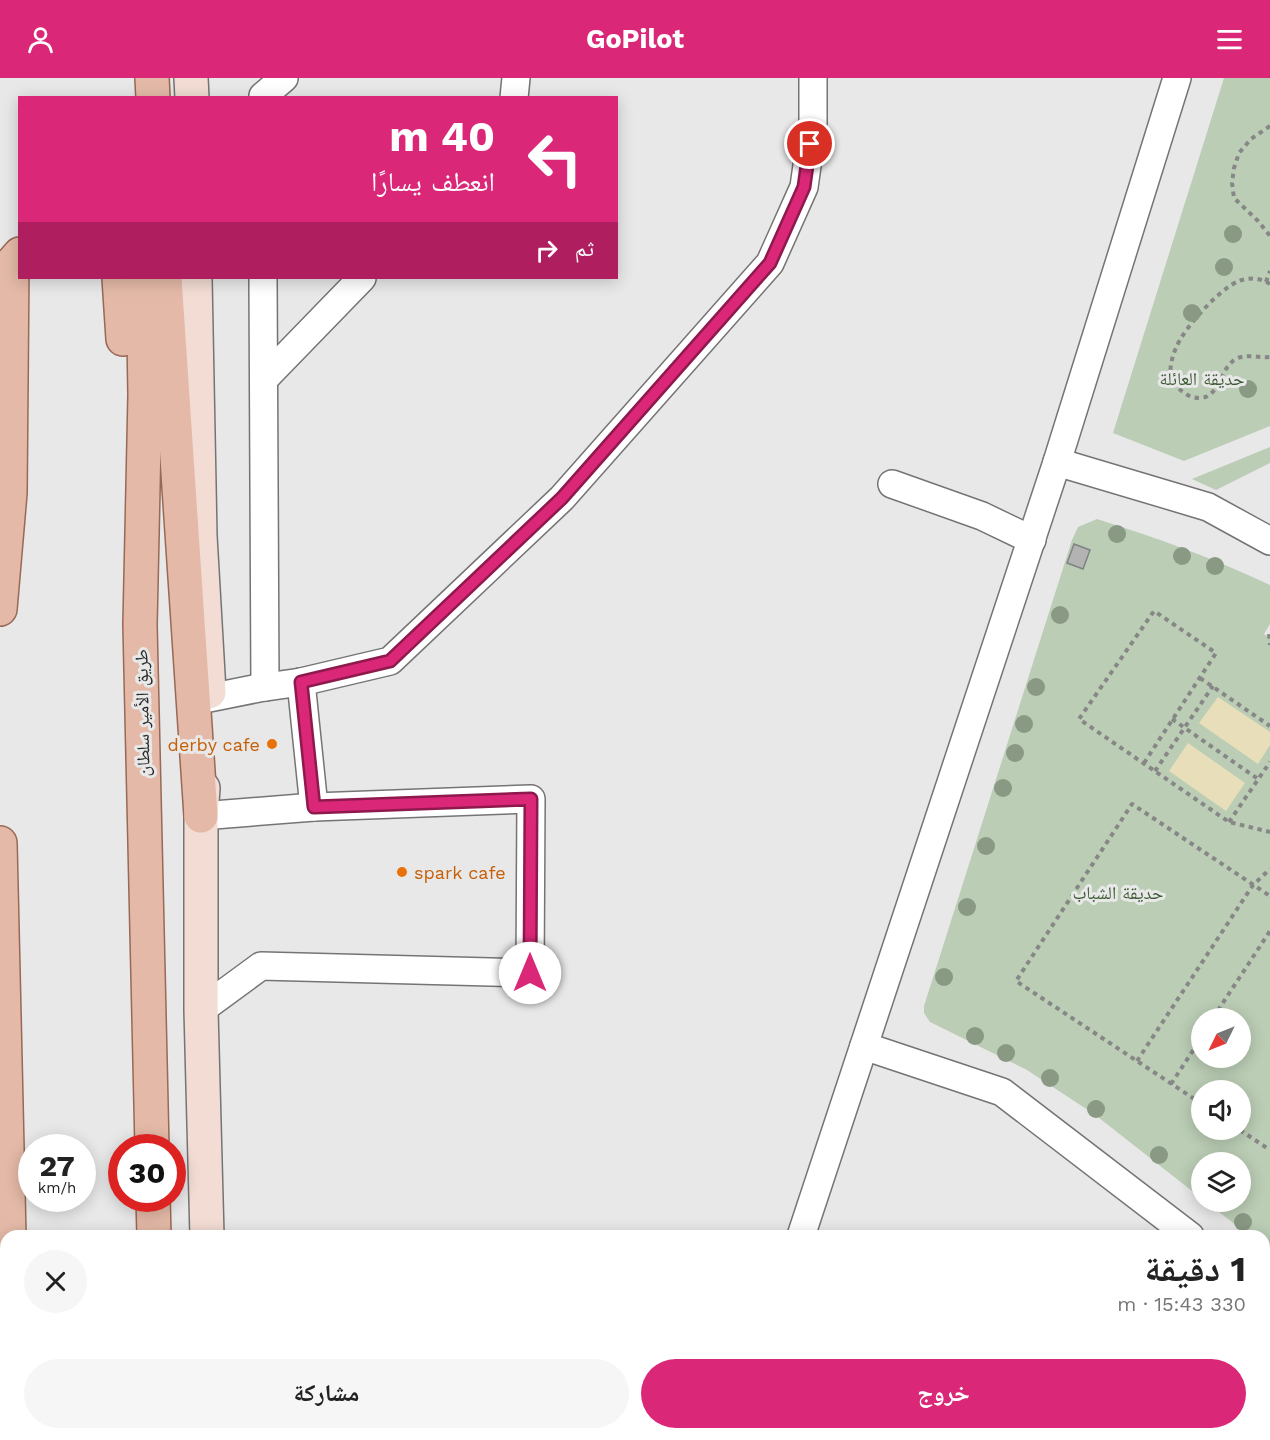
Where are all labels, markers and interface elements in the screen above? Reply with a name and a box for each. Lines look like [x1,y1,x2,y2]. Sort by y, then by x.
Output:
icon: person [24,23,57,56]
text: GoPilot [586,23,684,55]
icon: menu [1213,23,1246,56]
text: 40 m [389,112,495,161]
pin [784,118,835,169]
icon: left [516,120,594,198]
icon: arrive [793,127,826,160]
text: انعطف يسارًا [371,166,495,198]
icon: right [530,234,563,267]
text: ثم [575,236,594,261]
park label: حديقة العائلة [1160,368,1245,389]
street label: طريق الأمير سلطان [130,649,155,777]
place label: derby cafe [168,734,260,755]
marker: derby cafe [265,737,279,751]
place label: spark cafe [414,862,506,883]
marker: spark cafe [395,865,409,879]
park label: حديقة الشباب [1072,882,1164,903]
position arrow [498,941,562,1005]
north arrow [1191,1008,1251,1068]
map controls [1191,1008,1251,1212]
button: sound [1191,1080,1251,1140]
speed limit sign: 30 [108,1134,186,1212]
text: 27 [39,1148,75,1183]
button: layers [1191,1152,1251,1212]
text: km/h [38,1179,76,1197]
text: 1 دقيقة [1145,1248,1246,1290]
button: close [24,1250,87,1313]
text: 330 m · 15:43 [1117,1292,1246,1316]
button: مشاركة [24,1359,629,1428]
button: خروج [641,1359,1246,1428]

